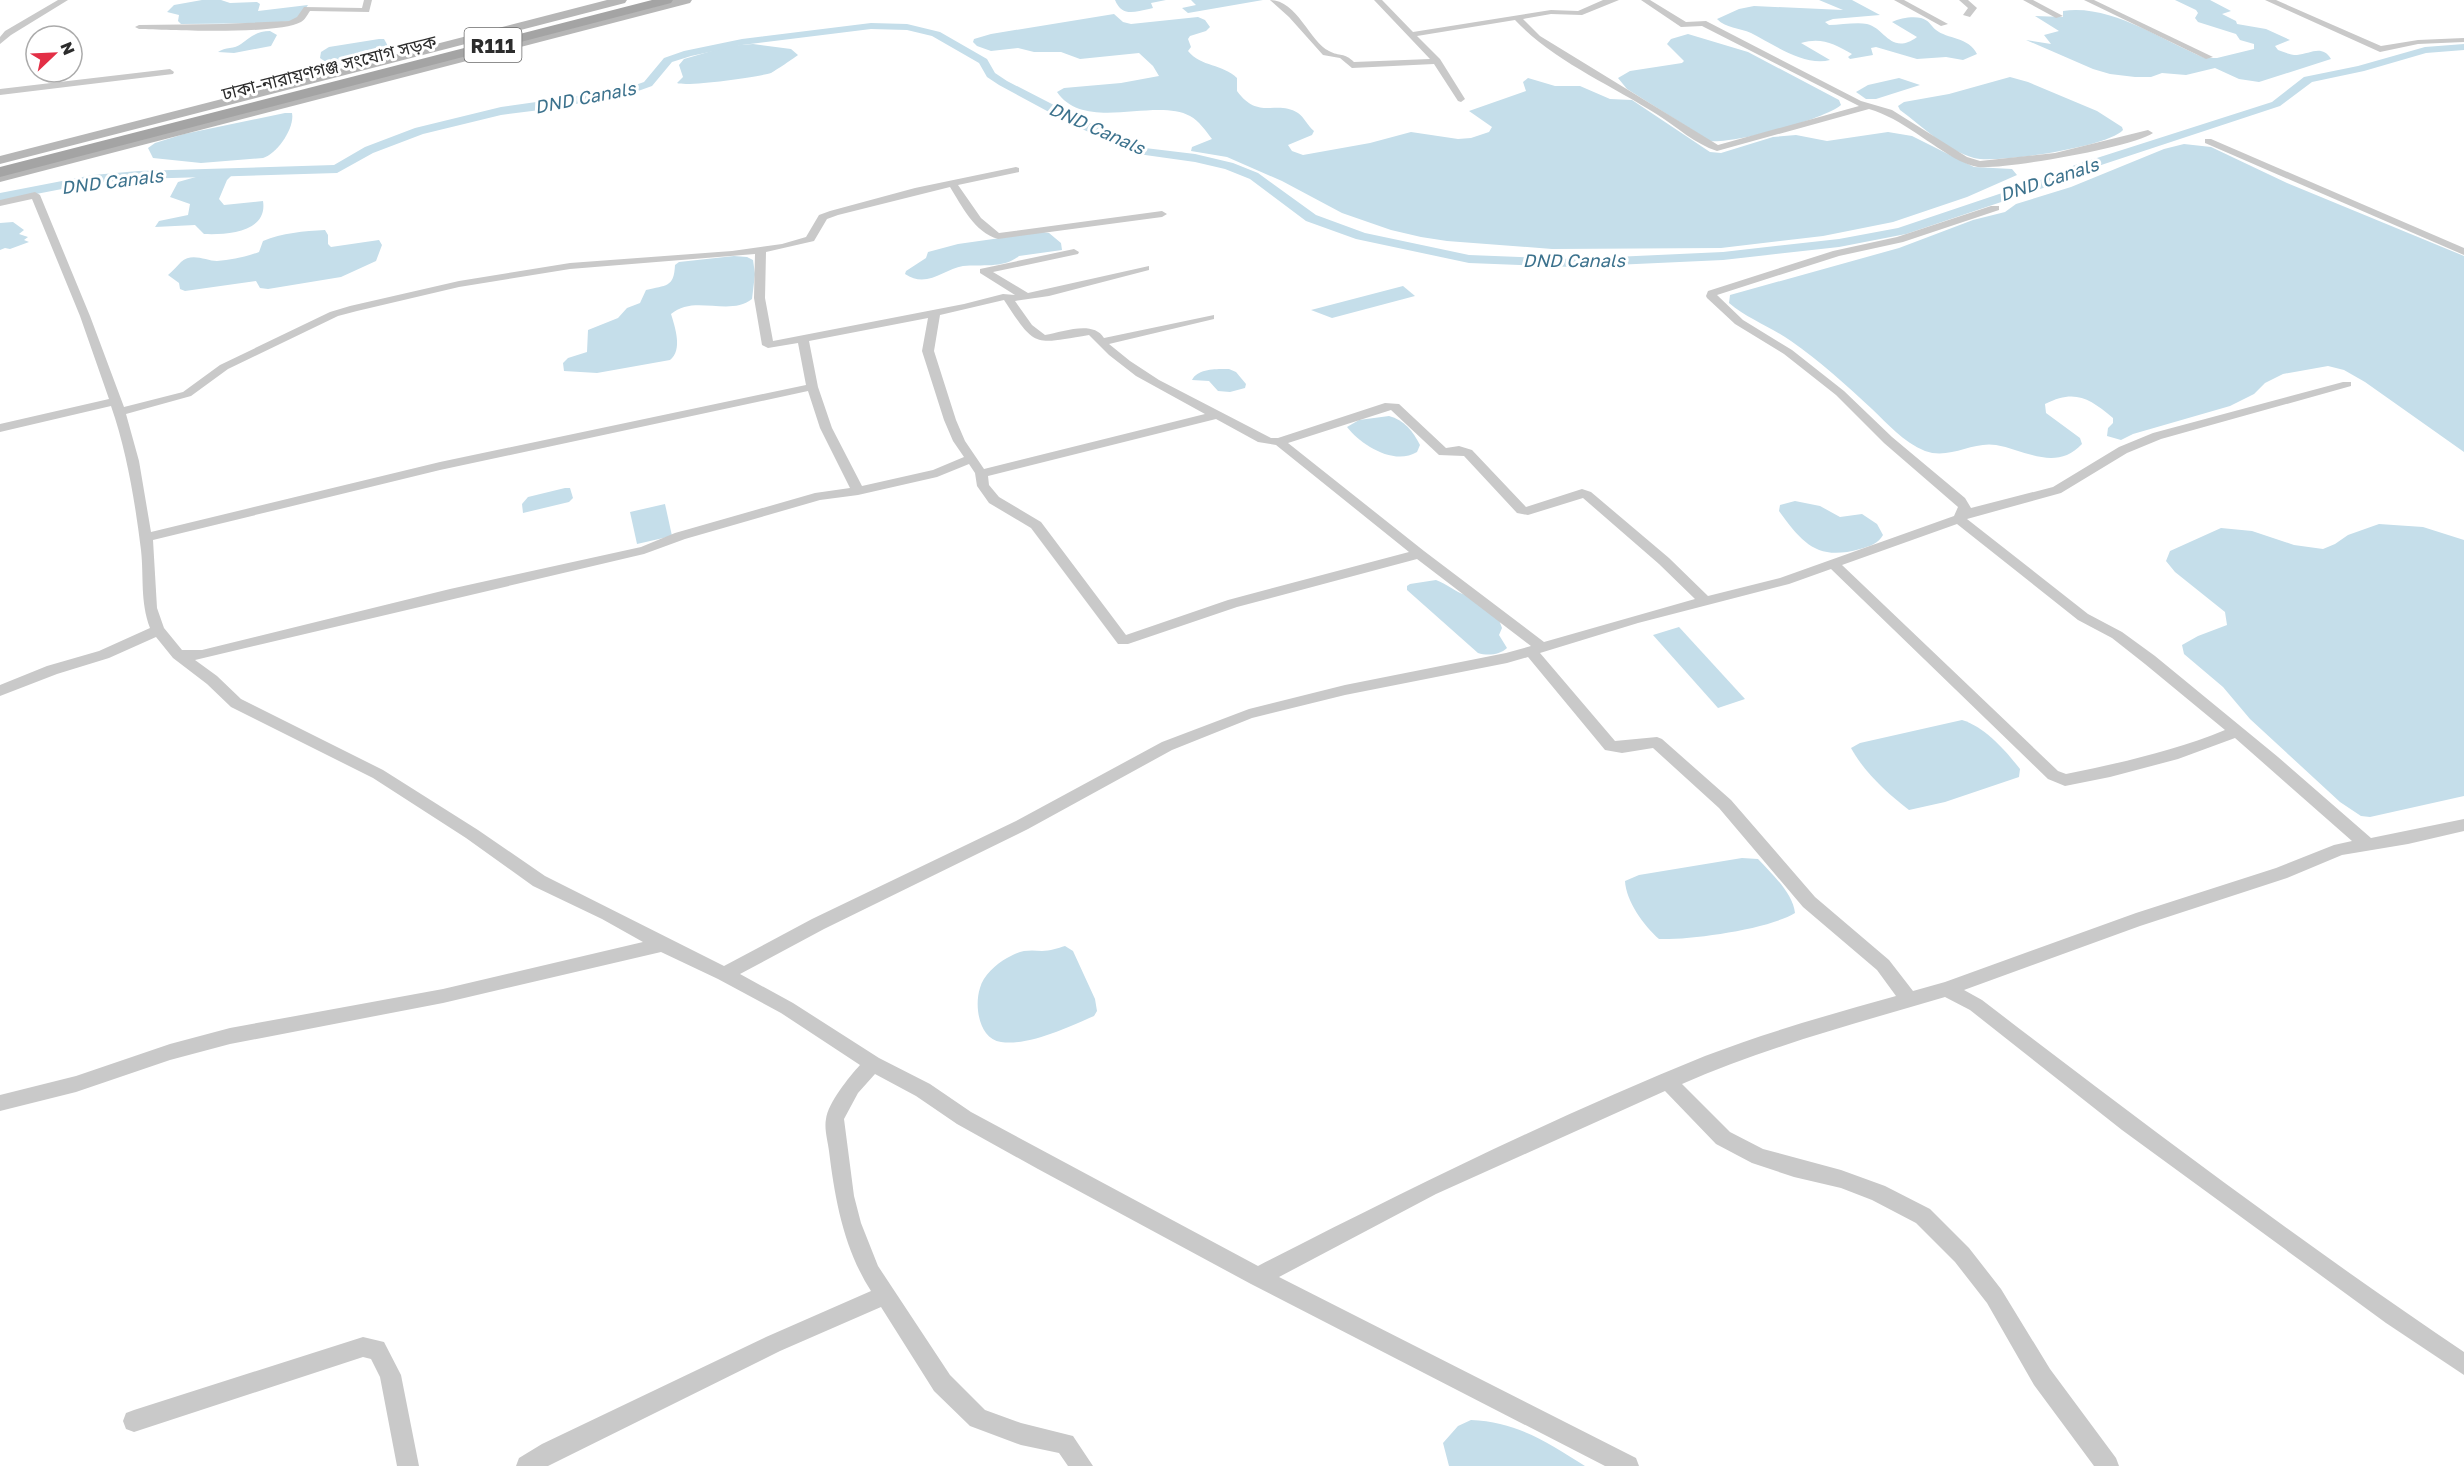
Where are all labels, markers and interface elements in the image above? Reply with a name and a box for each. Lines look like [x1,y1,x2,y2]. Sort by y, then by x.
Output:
north arrow [24,24,84,84]
road number: R111 [464,28,522,62]
street label: ঢাকা-নারায়ণগঞ্জ সংযোগ সড়ক [218,30,439,105]
text: N [56,39,79,58]
water label: DND Canals [533,76,639,118]
water label: DND Canals [1046,97,1150,159]
water label: DND Canals [1997,152,2102,205]
water label: DND Canals [60,164,166,198]
water label: DND Canals [1523,249,1627,271]

